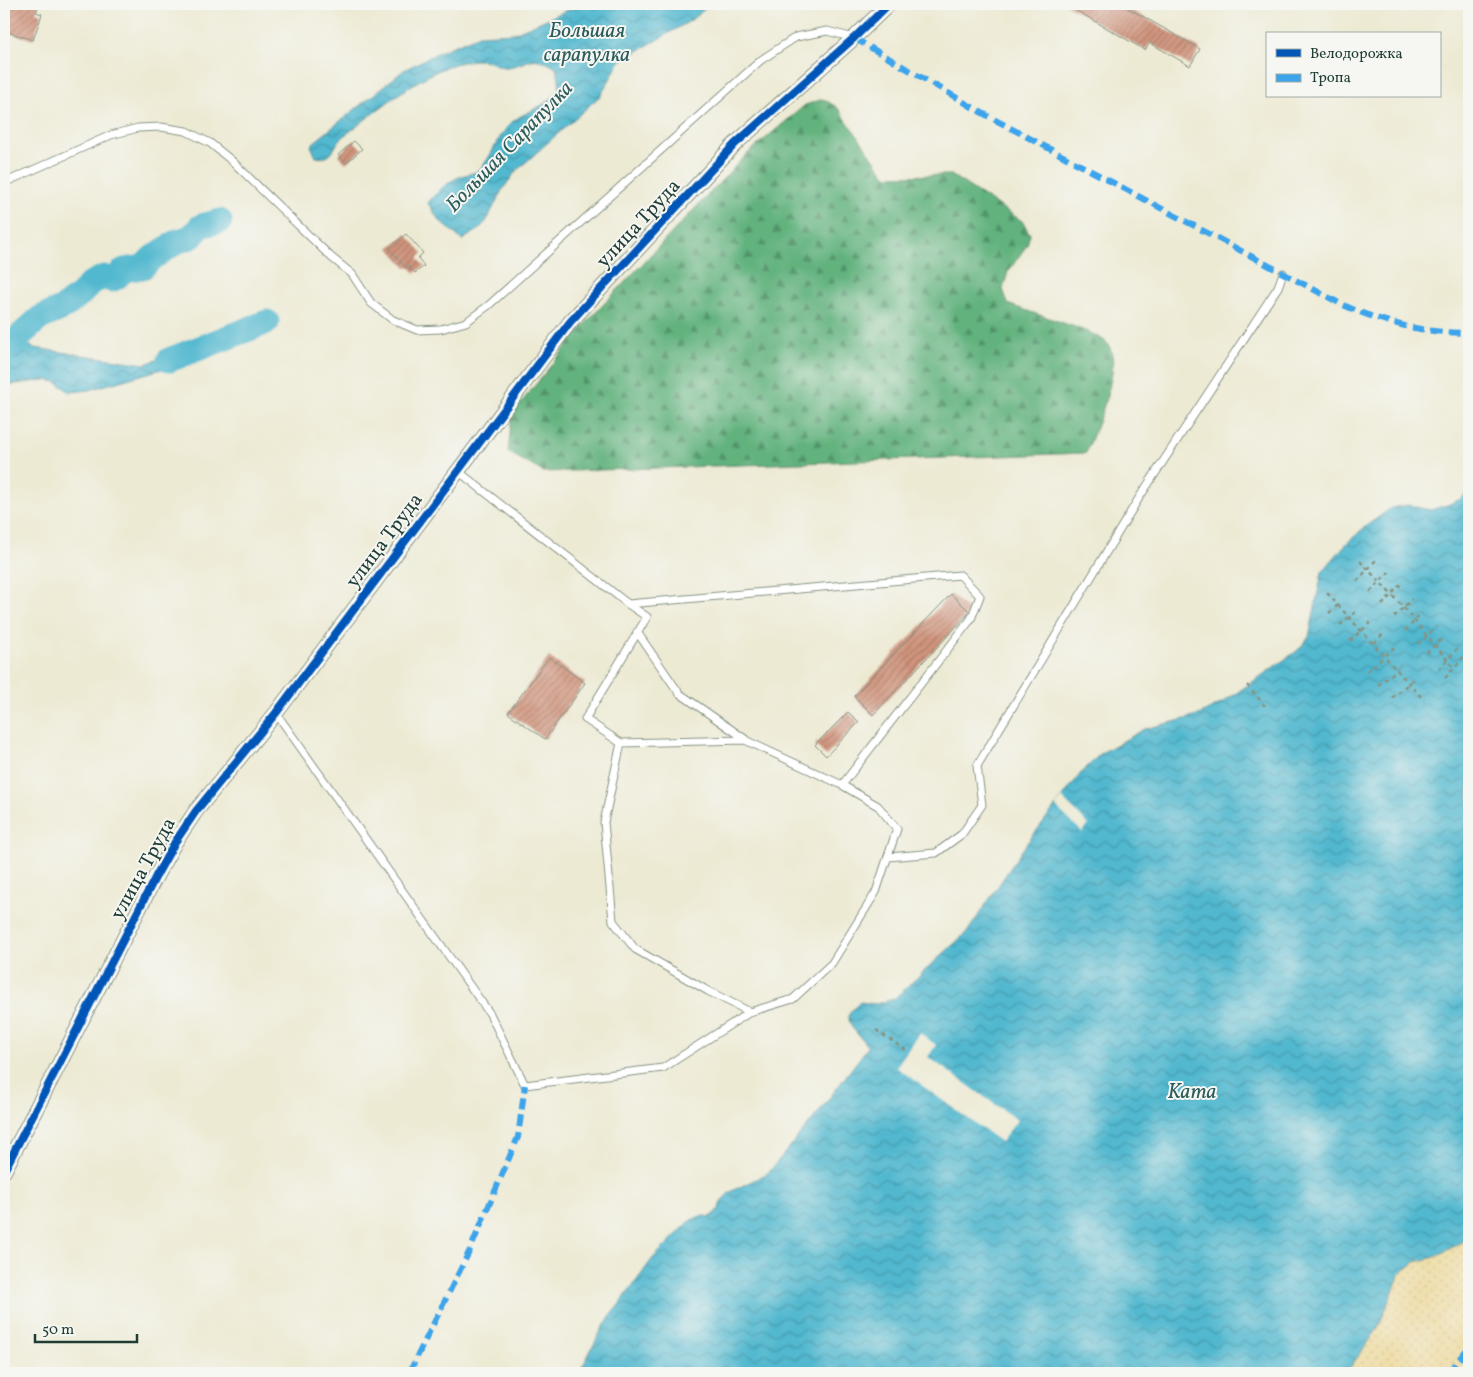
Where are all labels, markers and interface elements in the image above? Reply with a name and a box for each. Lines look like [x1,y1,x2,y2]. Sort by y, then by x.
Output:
water label: Большая сарапулка [544,17,630,70]
legend [1266,32,1440,98]
text: Велодорожка [1310,44,1403,65]
text: Тропа [1310,68,1351,89]
water label: Большая Сарапулка [440,75,580,219]
street label: улица Труда [590,173,688,275]
street label: улица Труда [340,488,430,594]
street label: улица Труда [104,813,184,925]
water label: Kama [1167,1078,1217,1107]
scale bar [35,1312,138,1344]
text: 50 m [42,1320,74,1341]

